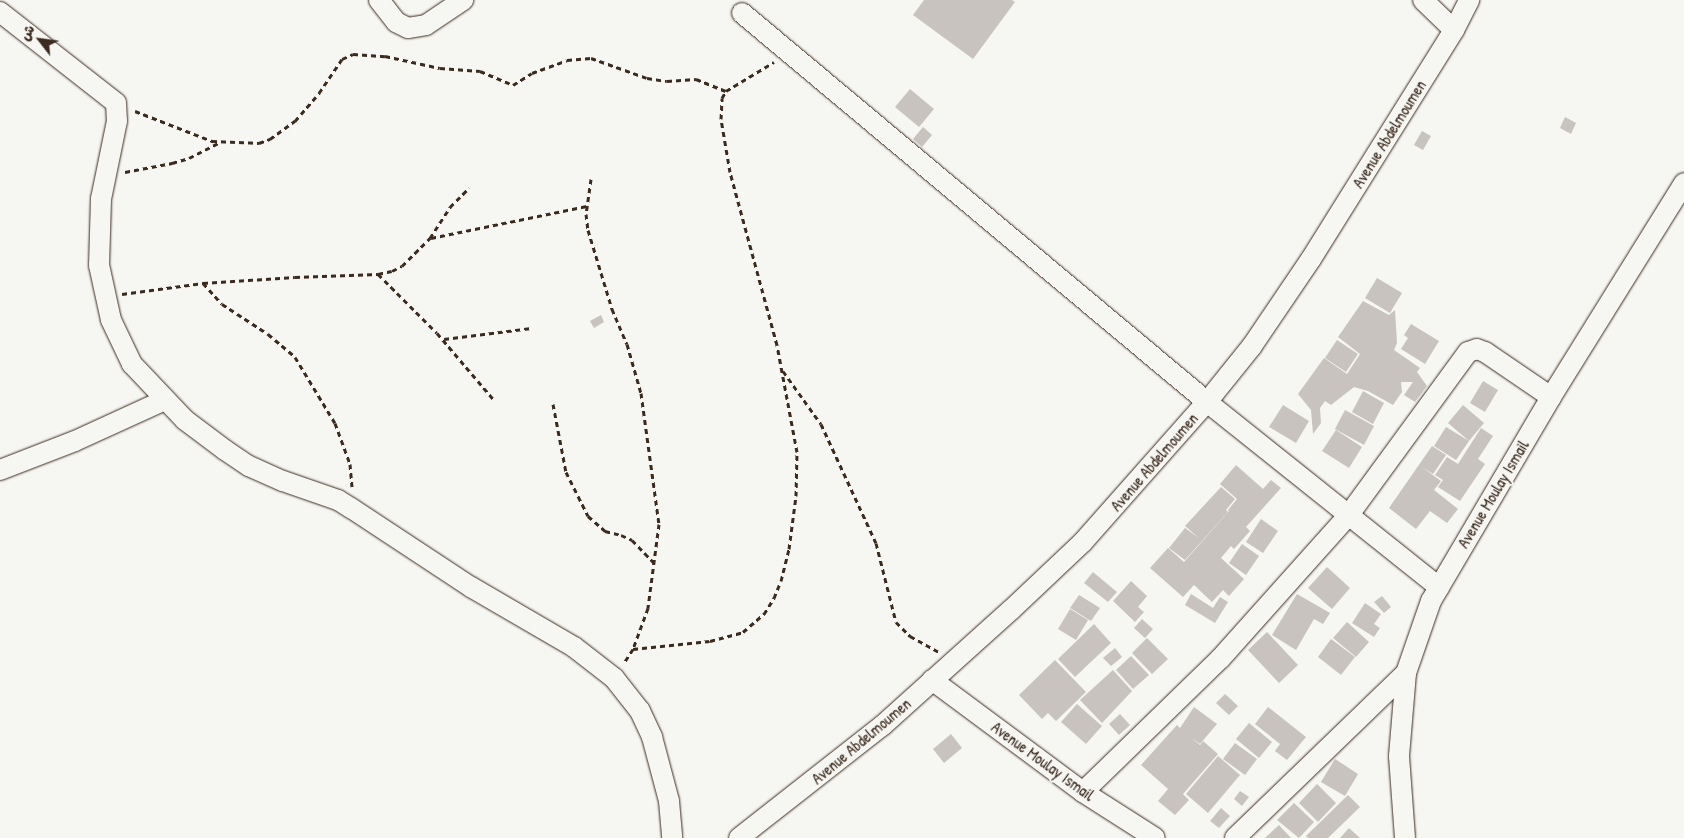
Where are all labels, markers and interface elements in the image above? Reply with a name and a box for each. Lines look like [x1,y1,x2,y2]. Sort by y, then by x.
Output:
north arrow [15,15,65,65]
text: ش [14,21,39,44]
street label: Avenue Abdelmoumen [1348,76,1430,192]
street label: Avenue Abdelmoumen [1106,409,1202,515]
street label: Avenue Moulay Ismail [1453,437,1533,551]
street label: Avenue Abdelmoumen [807,694,915,788]
street label: Avenue Moulay Ismail [988,717,1098,805]

